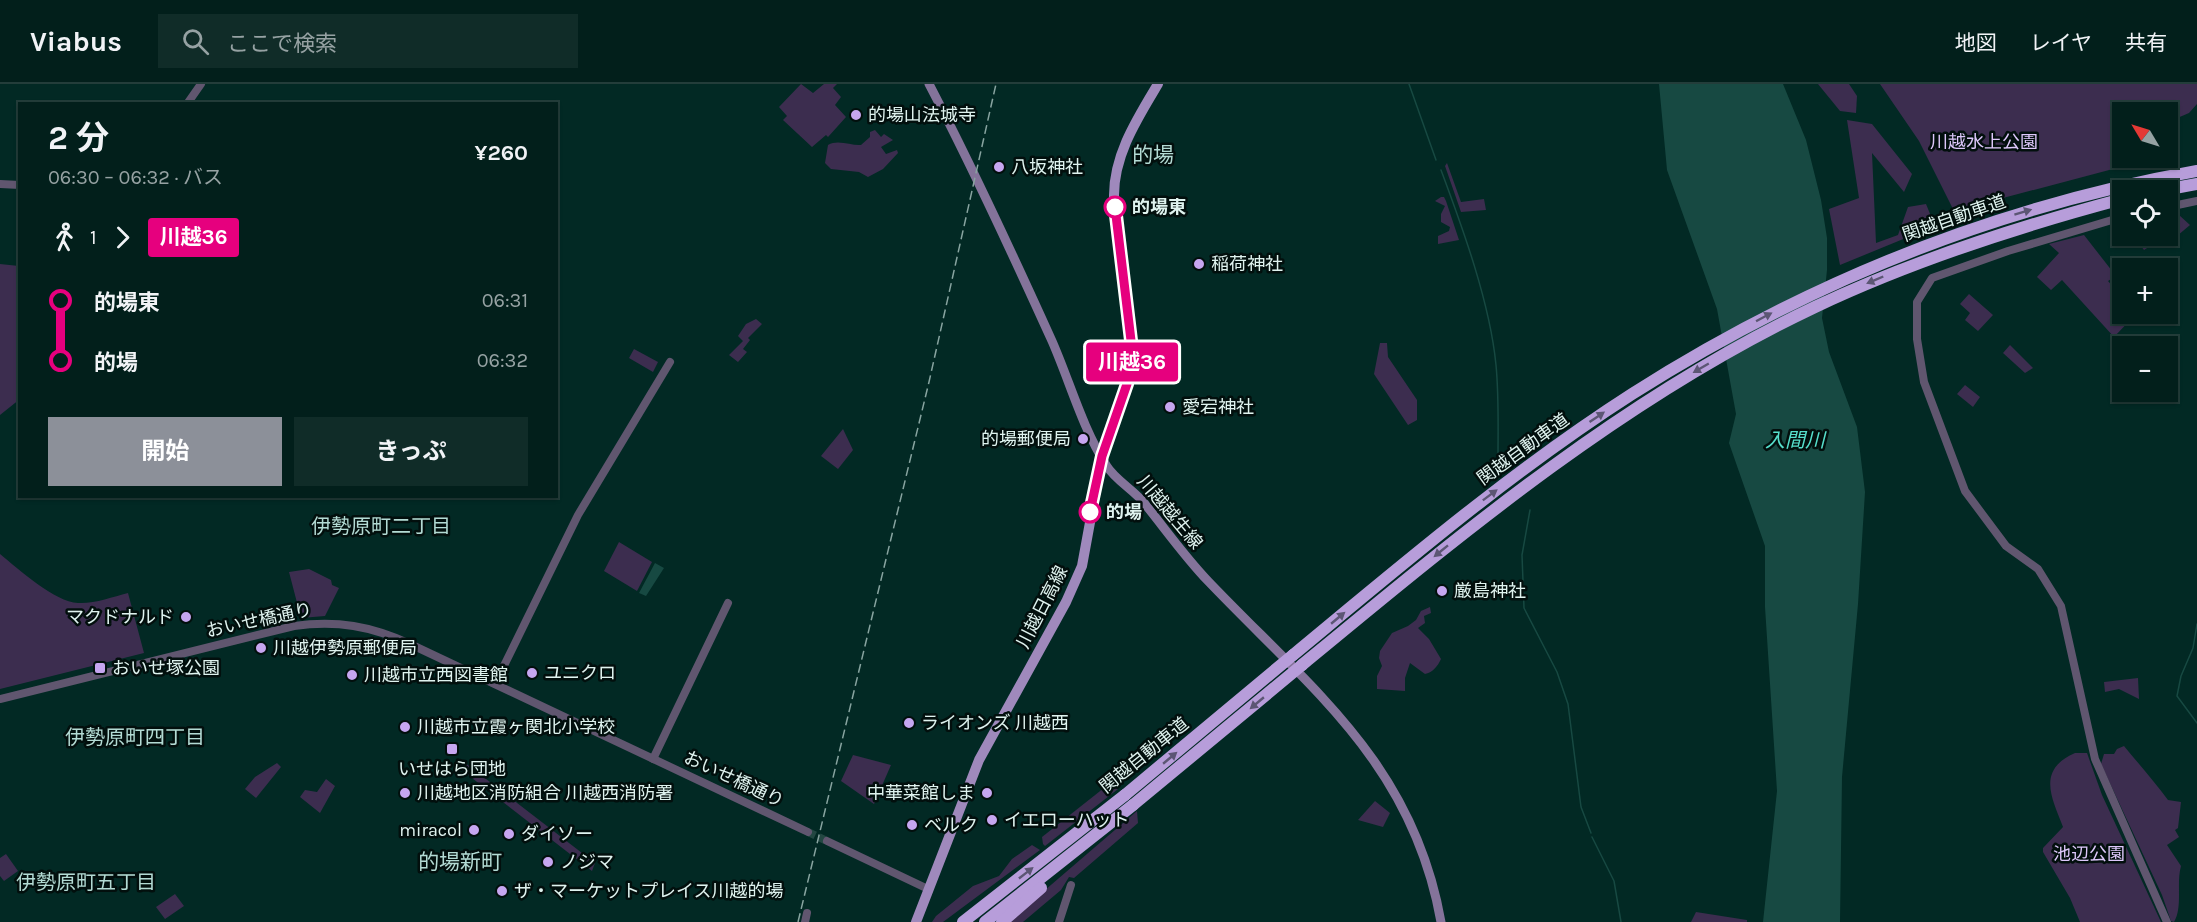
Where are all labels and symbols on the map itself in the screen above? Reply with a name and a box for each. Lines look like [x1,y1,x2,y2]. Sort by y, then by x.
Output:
north arrow [2112,102,2178,168]
place label: 的場山法城寺 [868,104,976,126]
marker: 的場山法城寺 [849,108,863,122]
park label: 川越水上公園 [1930,131,2038,153]
district label: 的場 [1132,143,1174,167]
place label: 八坂神社 [1011,156,1083,178]
marker: 八坂神社 [992,160,1006,174]
street label: 関越自動車道 [1899,190,2009,246]
marker: 的場東 [1104,196,1126,218]
place label: 的場東 [1132,196,1186,218]
one-way arrow [2014,207,2032,216]
place label: 稲荷神社 [1211,253,1283,275]
marker: 稲荷神社 [1192,257,1206,271]
one-way arrow [1865,275,1883,285]
one-way arrow [1756,312,1773,322]
line badge: 川越36 [1090,342,1174,382]
one-way arrow [1693,363,1709,374]
place label: 愛宕神社 [1182,396,1254,418]
marker: 愛宕神社 [1163,400,1177,414]
street label: 関越自動車道 [1473,408,1573,490]
one-way arrow [1589,411,1605,423]
place label: 的場郵便局 [981,428,1071,450]
water label: 入間川 [1765,429,1827,452]
marker: 的場郵便局 [1076,432,1090,446]
street label: 川越越生線 [1133,470,1207,554]
one-way arrow [1483,490,1498,502]
marker: 的場 [1079,501,1101,523]
place label: 的場 [1106,501,1142,523]
district label: 伊勢原町二丁目 [311,515,451,538]
one-way arrow [1433,545,1448,557]
street label: 川越日高線 [1012,562,1072,652]
place label: 厳島神社 [1454,580,1526,602]
marker: 厳島神社 [1435,584,1449,598]
street label: おいせ橋通り [204,598,314,642]
place label: マクドナルド [66,606,174,628]
marker: マクドナルド [179,610,193,624]
one-way arrow [1330,611,1346,624]
place label: 川越伊勢原郵便局 [273,637,417,659]
marker: 川越伊勢原郵便局 [254,641,268,655]
place label: おいせ塚公園 [112,657,220,679]
marker: おいせ塚公園 [93,661,107,675]
place label: ユニクロ [544,662,616,684]
place label: 川越市立西図書館 [364,664,508,686]
marker: ユニクロ [525,666,539,680]
marker: 川越市立西図書館 [345,668,359,682]
one-way arrow [1249,696,1265,709]
place label: ライオンズ 川越西 [921,712,1069,734]
street label: 関越自動車道 [1095,712,1193,798]
place label: 川越市立霞ヶ関北小学校 [417,716,615,738]
marker: ライオンズ 川越西 [902,716,916,730]
marker: 川越市立霞ヶ関北小学校 [398,720,412,734]
district label: 伊勢原町四丁目 [65,726,205,749]
marker: いせはら団地 [445,742,459,756]
street label: おいせ橋通り [680,746,788,812]
one-way arrow [1162,751,1178,764]
place label: いせはら団地 [398,758,506,780]
place label: 川越地区消防組合 川越西消防署 [417,782,673,804]
place label: 中華菜館しま [867,782,975,804]
marker: 川越地区消防組合 川越西消防署 [398,786,412,800]
marker: 中華菜館しま [980,786,994,800]
place label: イエローハット [1004,809,1129,831]
marker: イエローハット [985,813,999,827]
place label: ベルク [924,814,978,836]
marker: ベルク [905,818,919,832]
place label: miracol [399,819,462,841]
marker: miracol [467,823,481,837]
place label: ダイソー [521,823,593,845]
marker: ダイソー [502,827,516,841]
park label: 池辺公園 [2053,843,2125,865]
district label: 的場新町 [418,850,502,874]
place label: ノジマ [560,851,614,873]
marker: ノジマ [541,855,555,869]
one-way arrow [1018,868,1033,880]
district label: 伊勢原町五丁目 [16,871,156,894]
place label: ザ・マーケットプレイス川越的場 [514,880,783,902]
marker: ザ・マーケットプレイス川越的場 [495,884,509,898]

